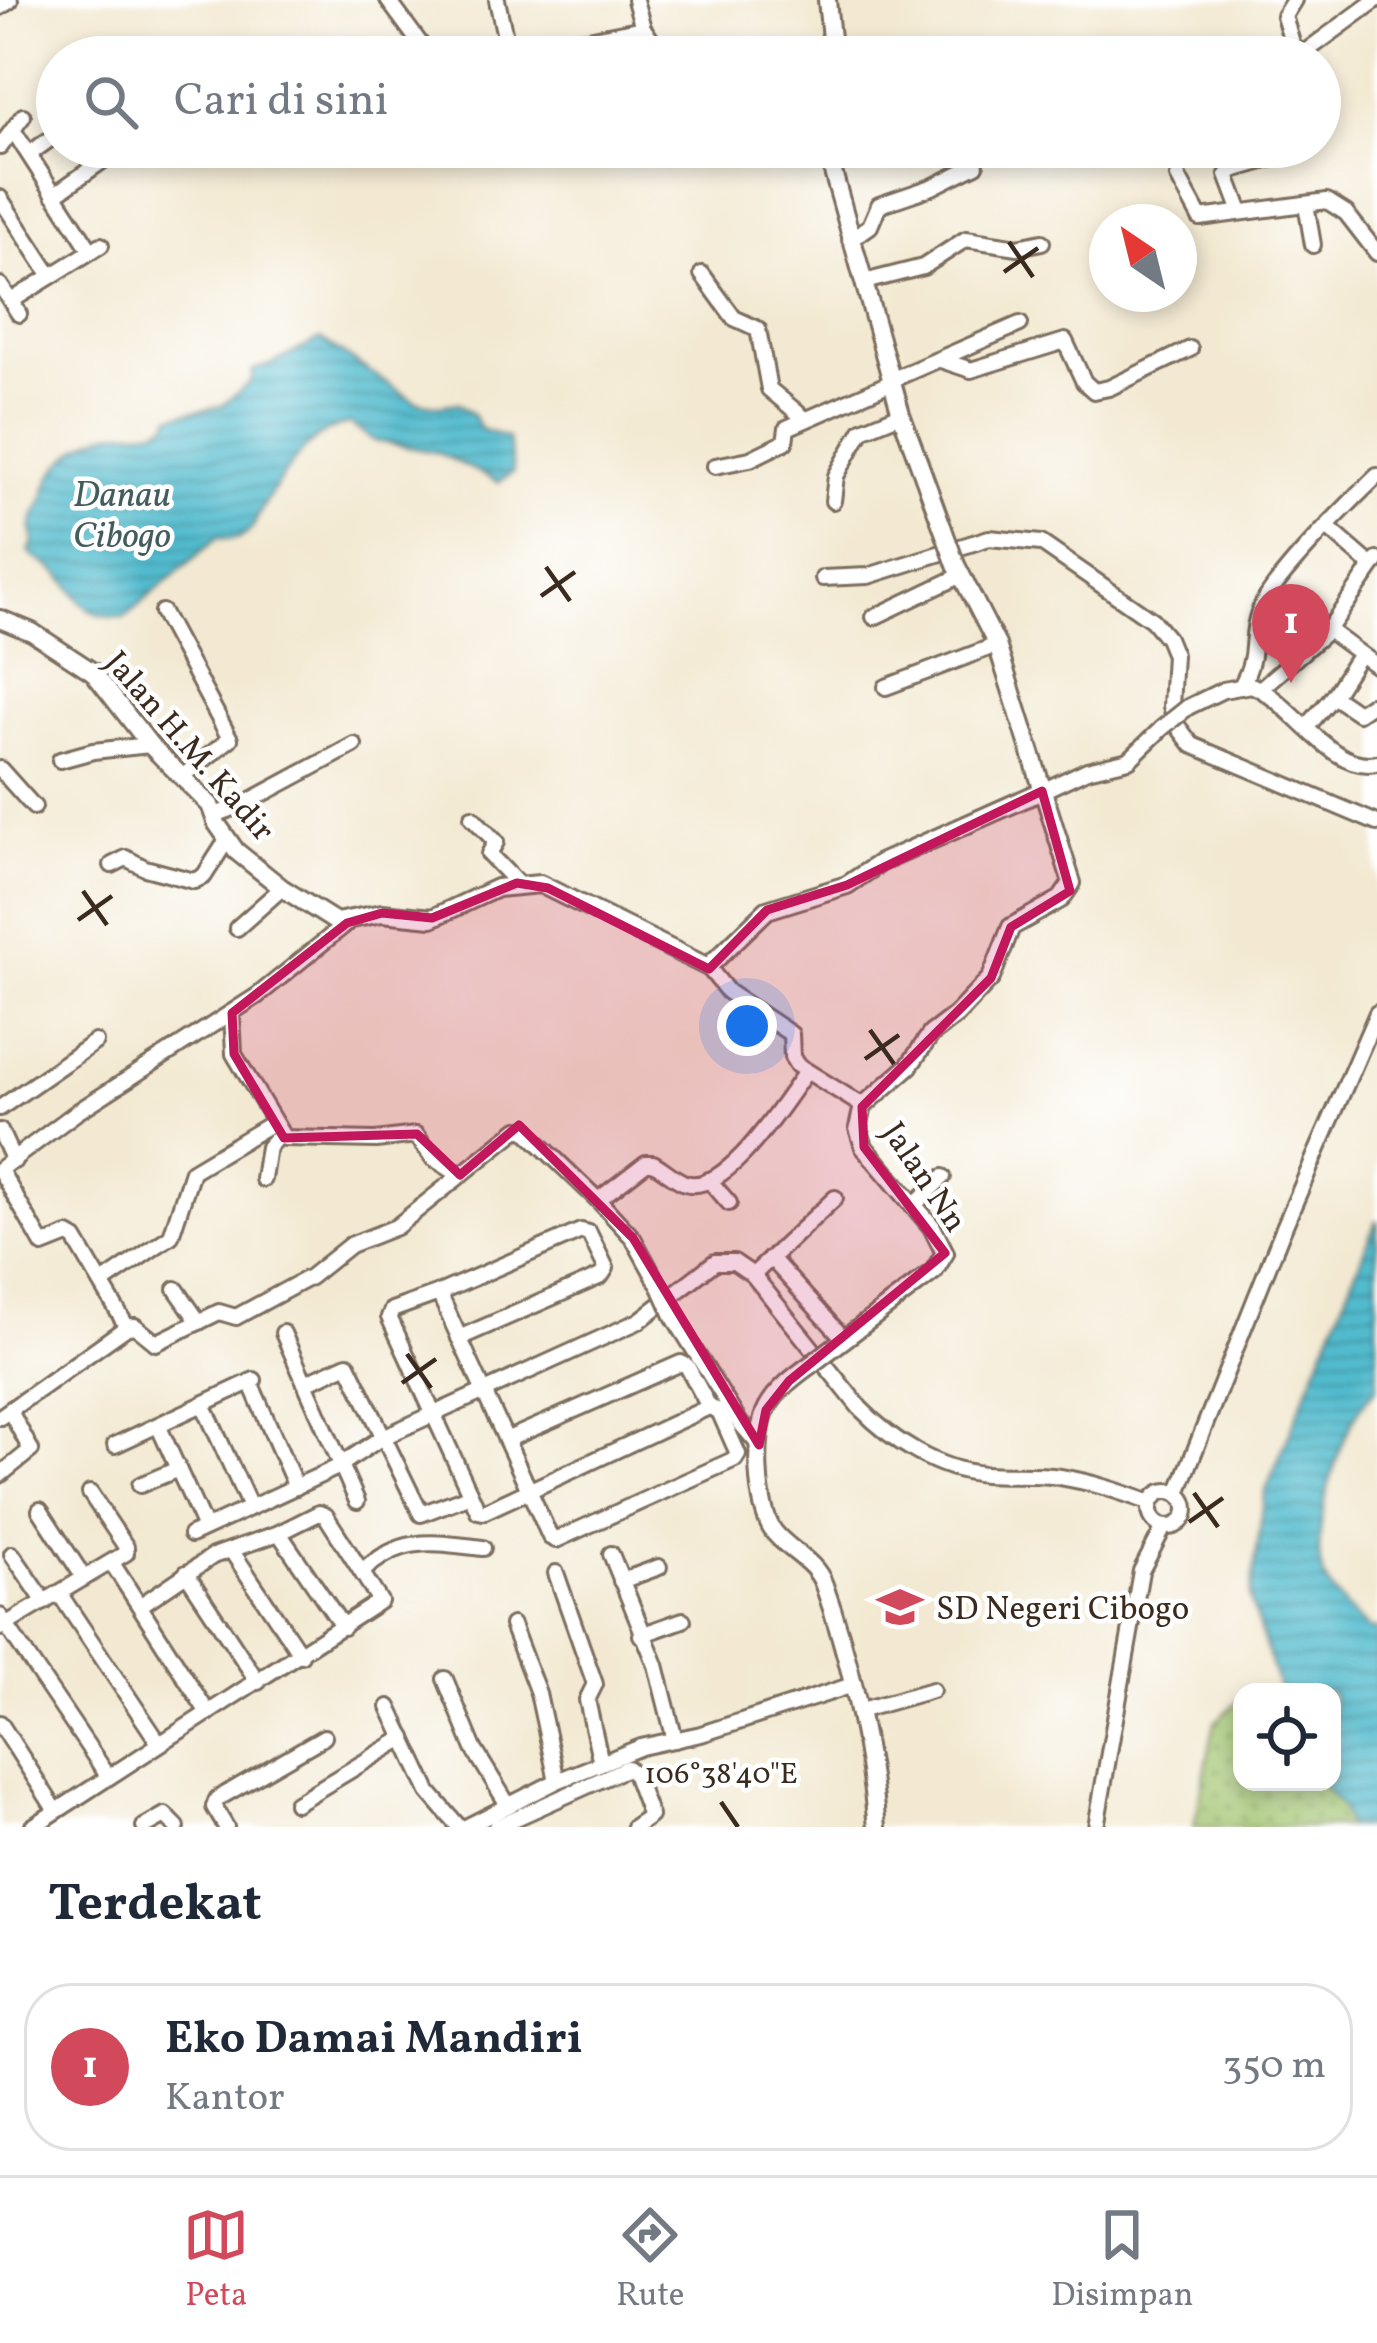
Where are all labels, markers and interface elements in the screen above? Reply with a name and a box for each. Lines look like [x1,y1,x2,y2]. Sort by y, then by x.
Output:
search box [36,36,1341,168]
icon: search [78,69,144,135]
text: Cari di sini [174,71,388,134]
north arrow [1089,204,1197,312]
water label: Danau Cibogo [73,472,171,563]
pin: 1 [1252,584,1330,683]
street label: Jalan H.M. Kadir [92,642,284,853]
your location [717,996,777,1056]
street label: Jalan Nn [869,1114,976,1243]
school or university icon: SD Negeri Cibogo [875,1582,925,1632]
place label: SD Negeri Cibogo [936,1588,1189,1634]
map controls [1233,1683,1341,1791]
button: locate [1233,1683,1341,1791]
text: 106°38'40"E [644,1754,798,1796]
text: Terdekat [48,1870,262,1941]
text: Eko Damai Mandiri [165,2009,583,2072]
text: 1 [82,2040,98,2094]
text: 350 m [1222,2040,1326,2094]
text: Kantor [165,2072,285,2126]
tab: Peta [183,2202,249,2320]
tab: Rute [616,2202,684,2320]
tab: Disimpan [1051,2202,1194,2320]

